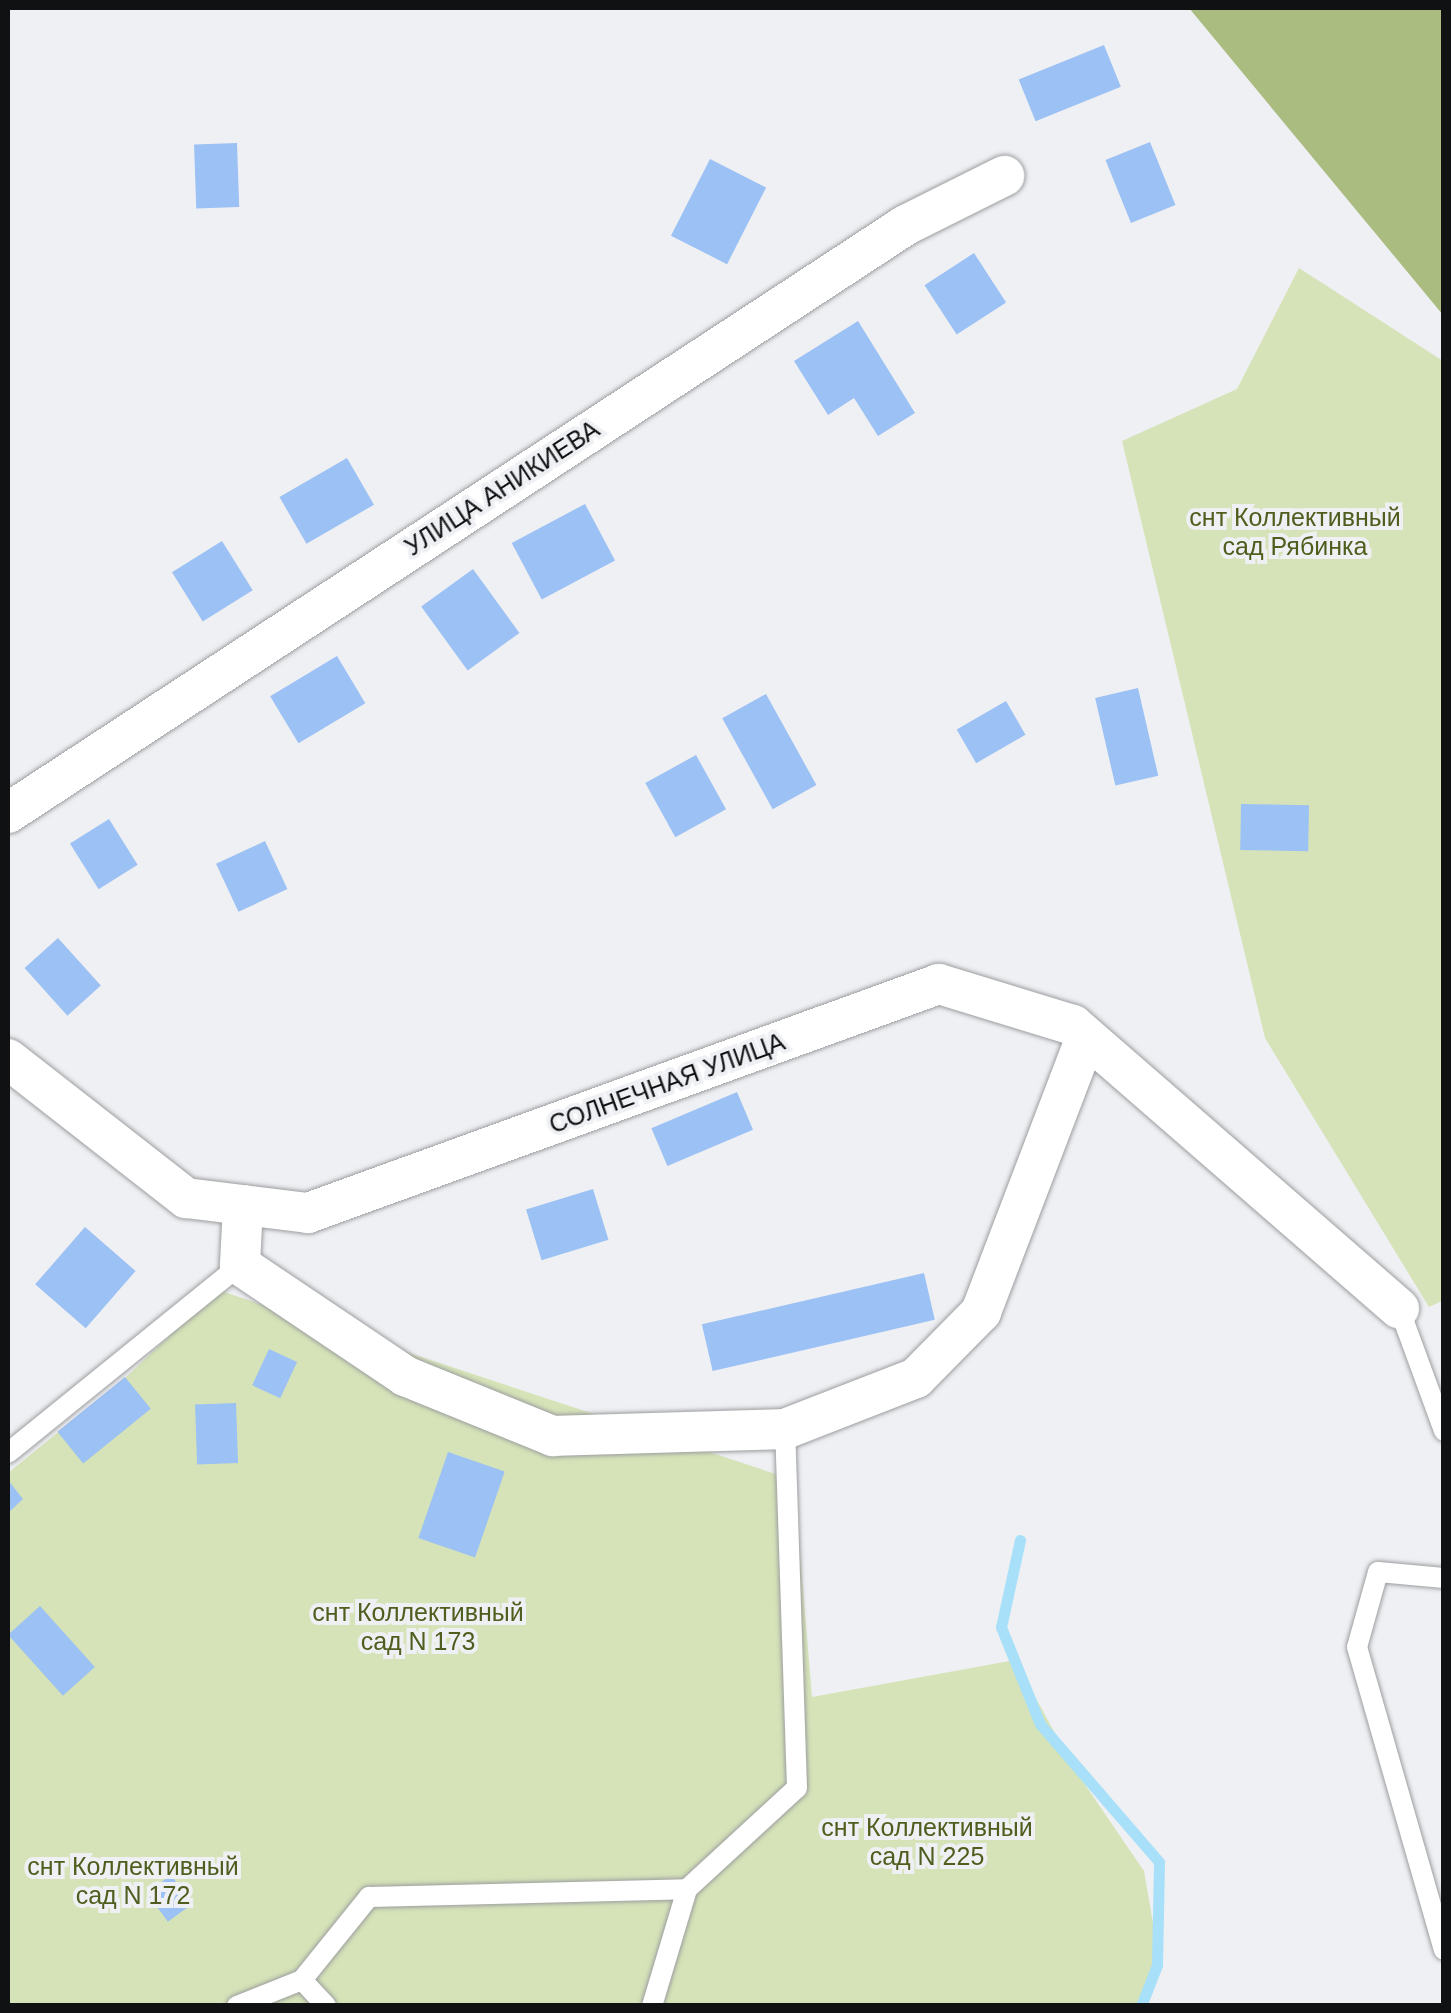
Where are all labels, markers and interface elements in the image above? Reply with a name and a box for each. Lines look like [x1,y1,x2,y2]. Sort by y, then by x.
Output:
street label: УЛИЦА АНИКИЕВА [399,414,605,562]
park label: снт Коллективный сад Рябинка [1189,503,1401,562]
street label: СОЛНЕЧНАЯ УЛИЦА [545,1026,789,1140]
park label: снт Коллективный сад N 173 [312,1598,524,1657]
park label: снт Коллективный сад N 225 [821,1813,1033,1872]
park label: снт Коллективный сад N 172 [27,1852,239,1911]

